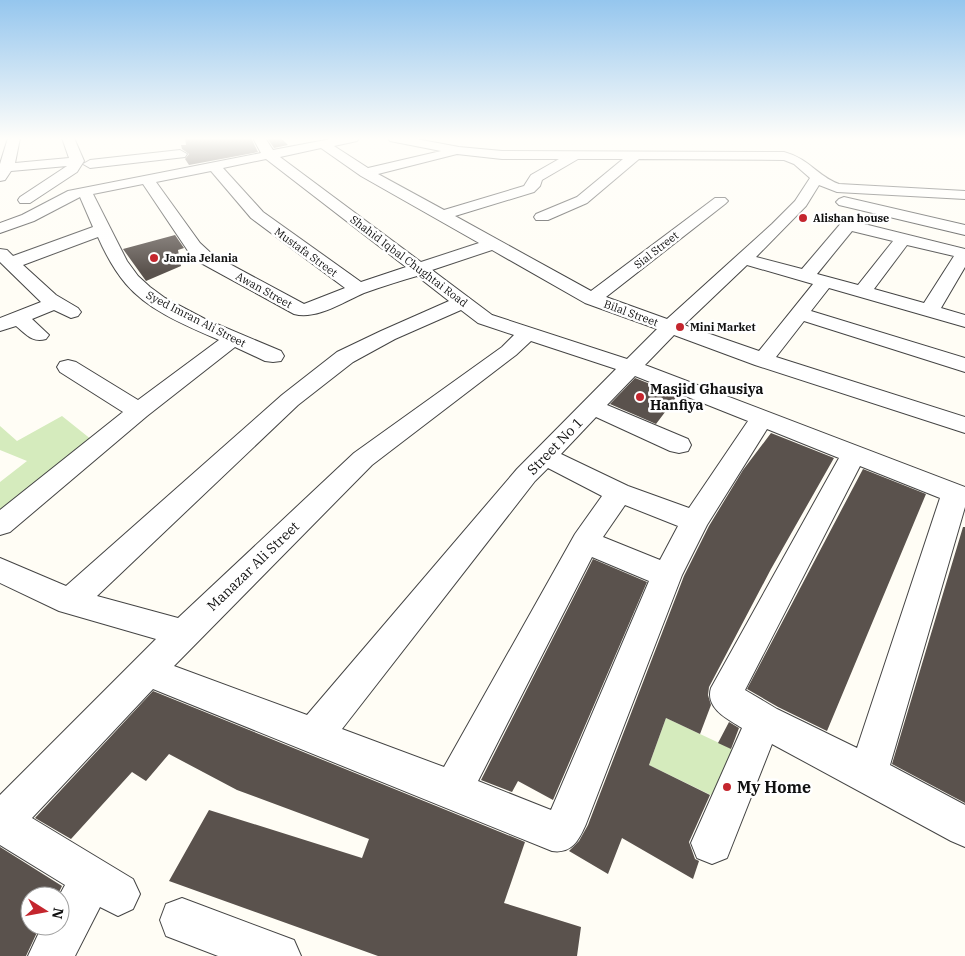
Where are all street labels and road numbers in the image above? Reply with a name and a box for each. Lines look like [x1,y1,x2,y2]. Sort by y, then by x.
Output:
street label: Shahid Iqbal Chughtai Road [347,212,471,310]
street label: Mustafa Street [272,224,340,280]
street label: Sial Street [631,228,681,272]
street label: Awan Street [233,269,295,311]
street label: Syed Imran Ali Street [144,288,248,350]
street label: Bilal Street [602,297,660,329]
street label: Street No 1 [523,414,587,478]
street label: Manazar Ali Street [203,517,303,615]

